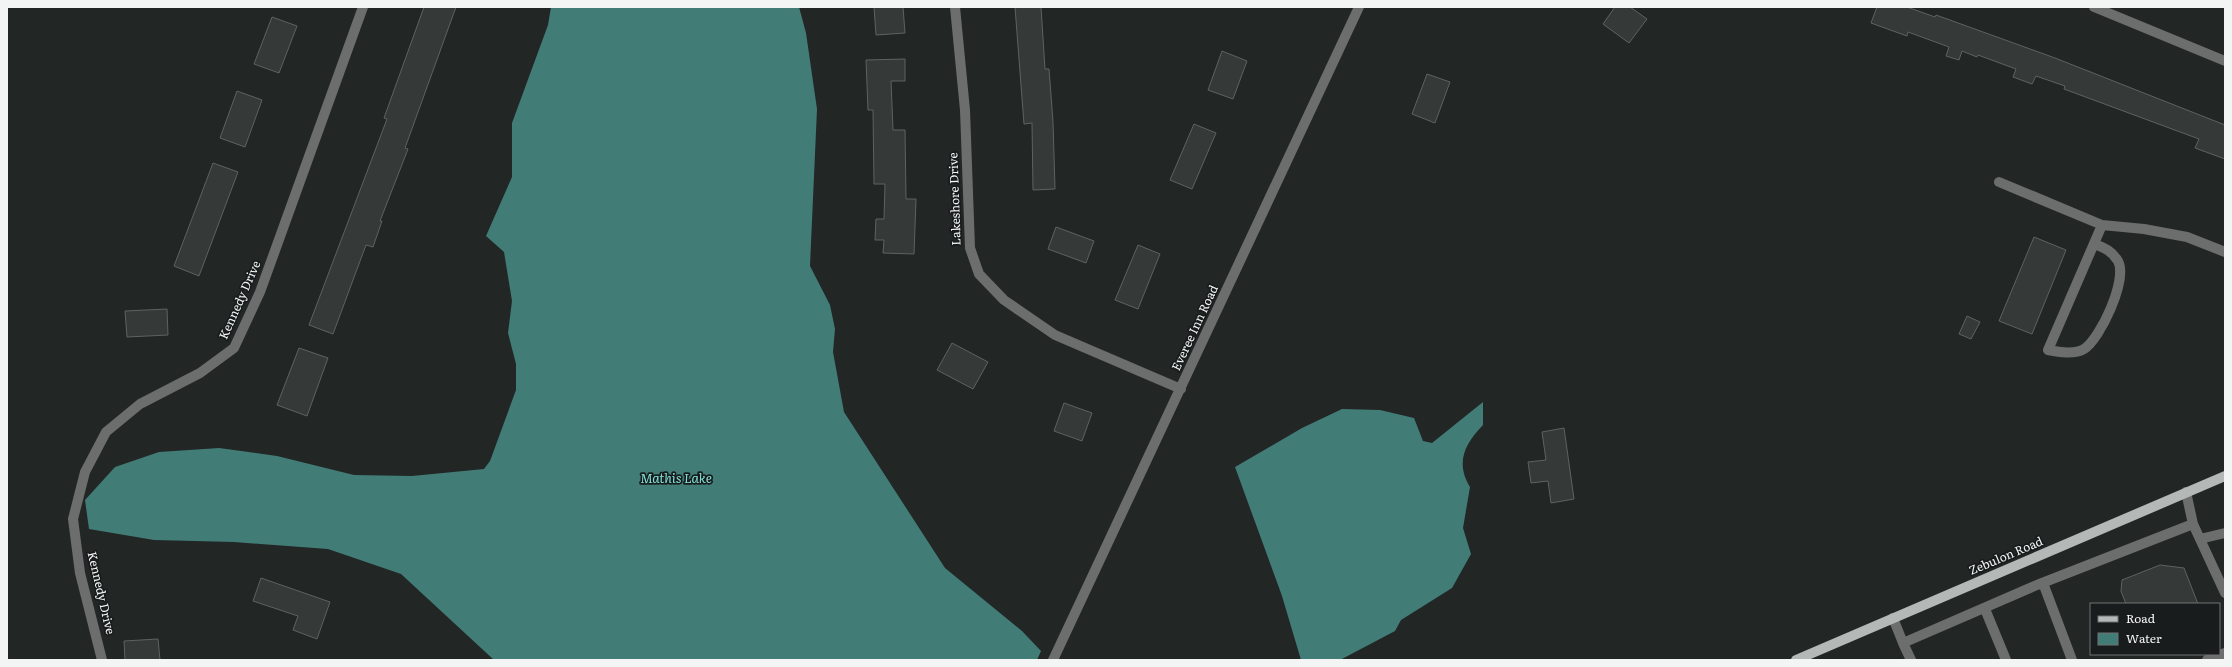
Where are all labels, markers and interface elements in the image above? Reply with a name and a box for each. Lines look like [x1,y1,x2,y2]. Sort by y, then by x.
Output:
street label: Lakeshore Drive [943,152,965,246]
street label: Kennedy Drive [214,257,265,342]
street label: Everee Inn Road [1166,281,1222,373]
water label: Mathis Lake [640,468,712,487]
street label: Zebulon Road [1966,531,2046,579]
street label: Kennedy Drive [84,550,120,636]
legend [2090,603,2220,655]
text: Road [2126,609,2156,627]
text: Water [2126,629,2162,647]

